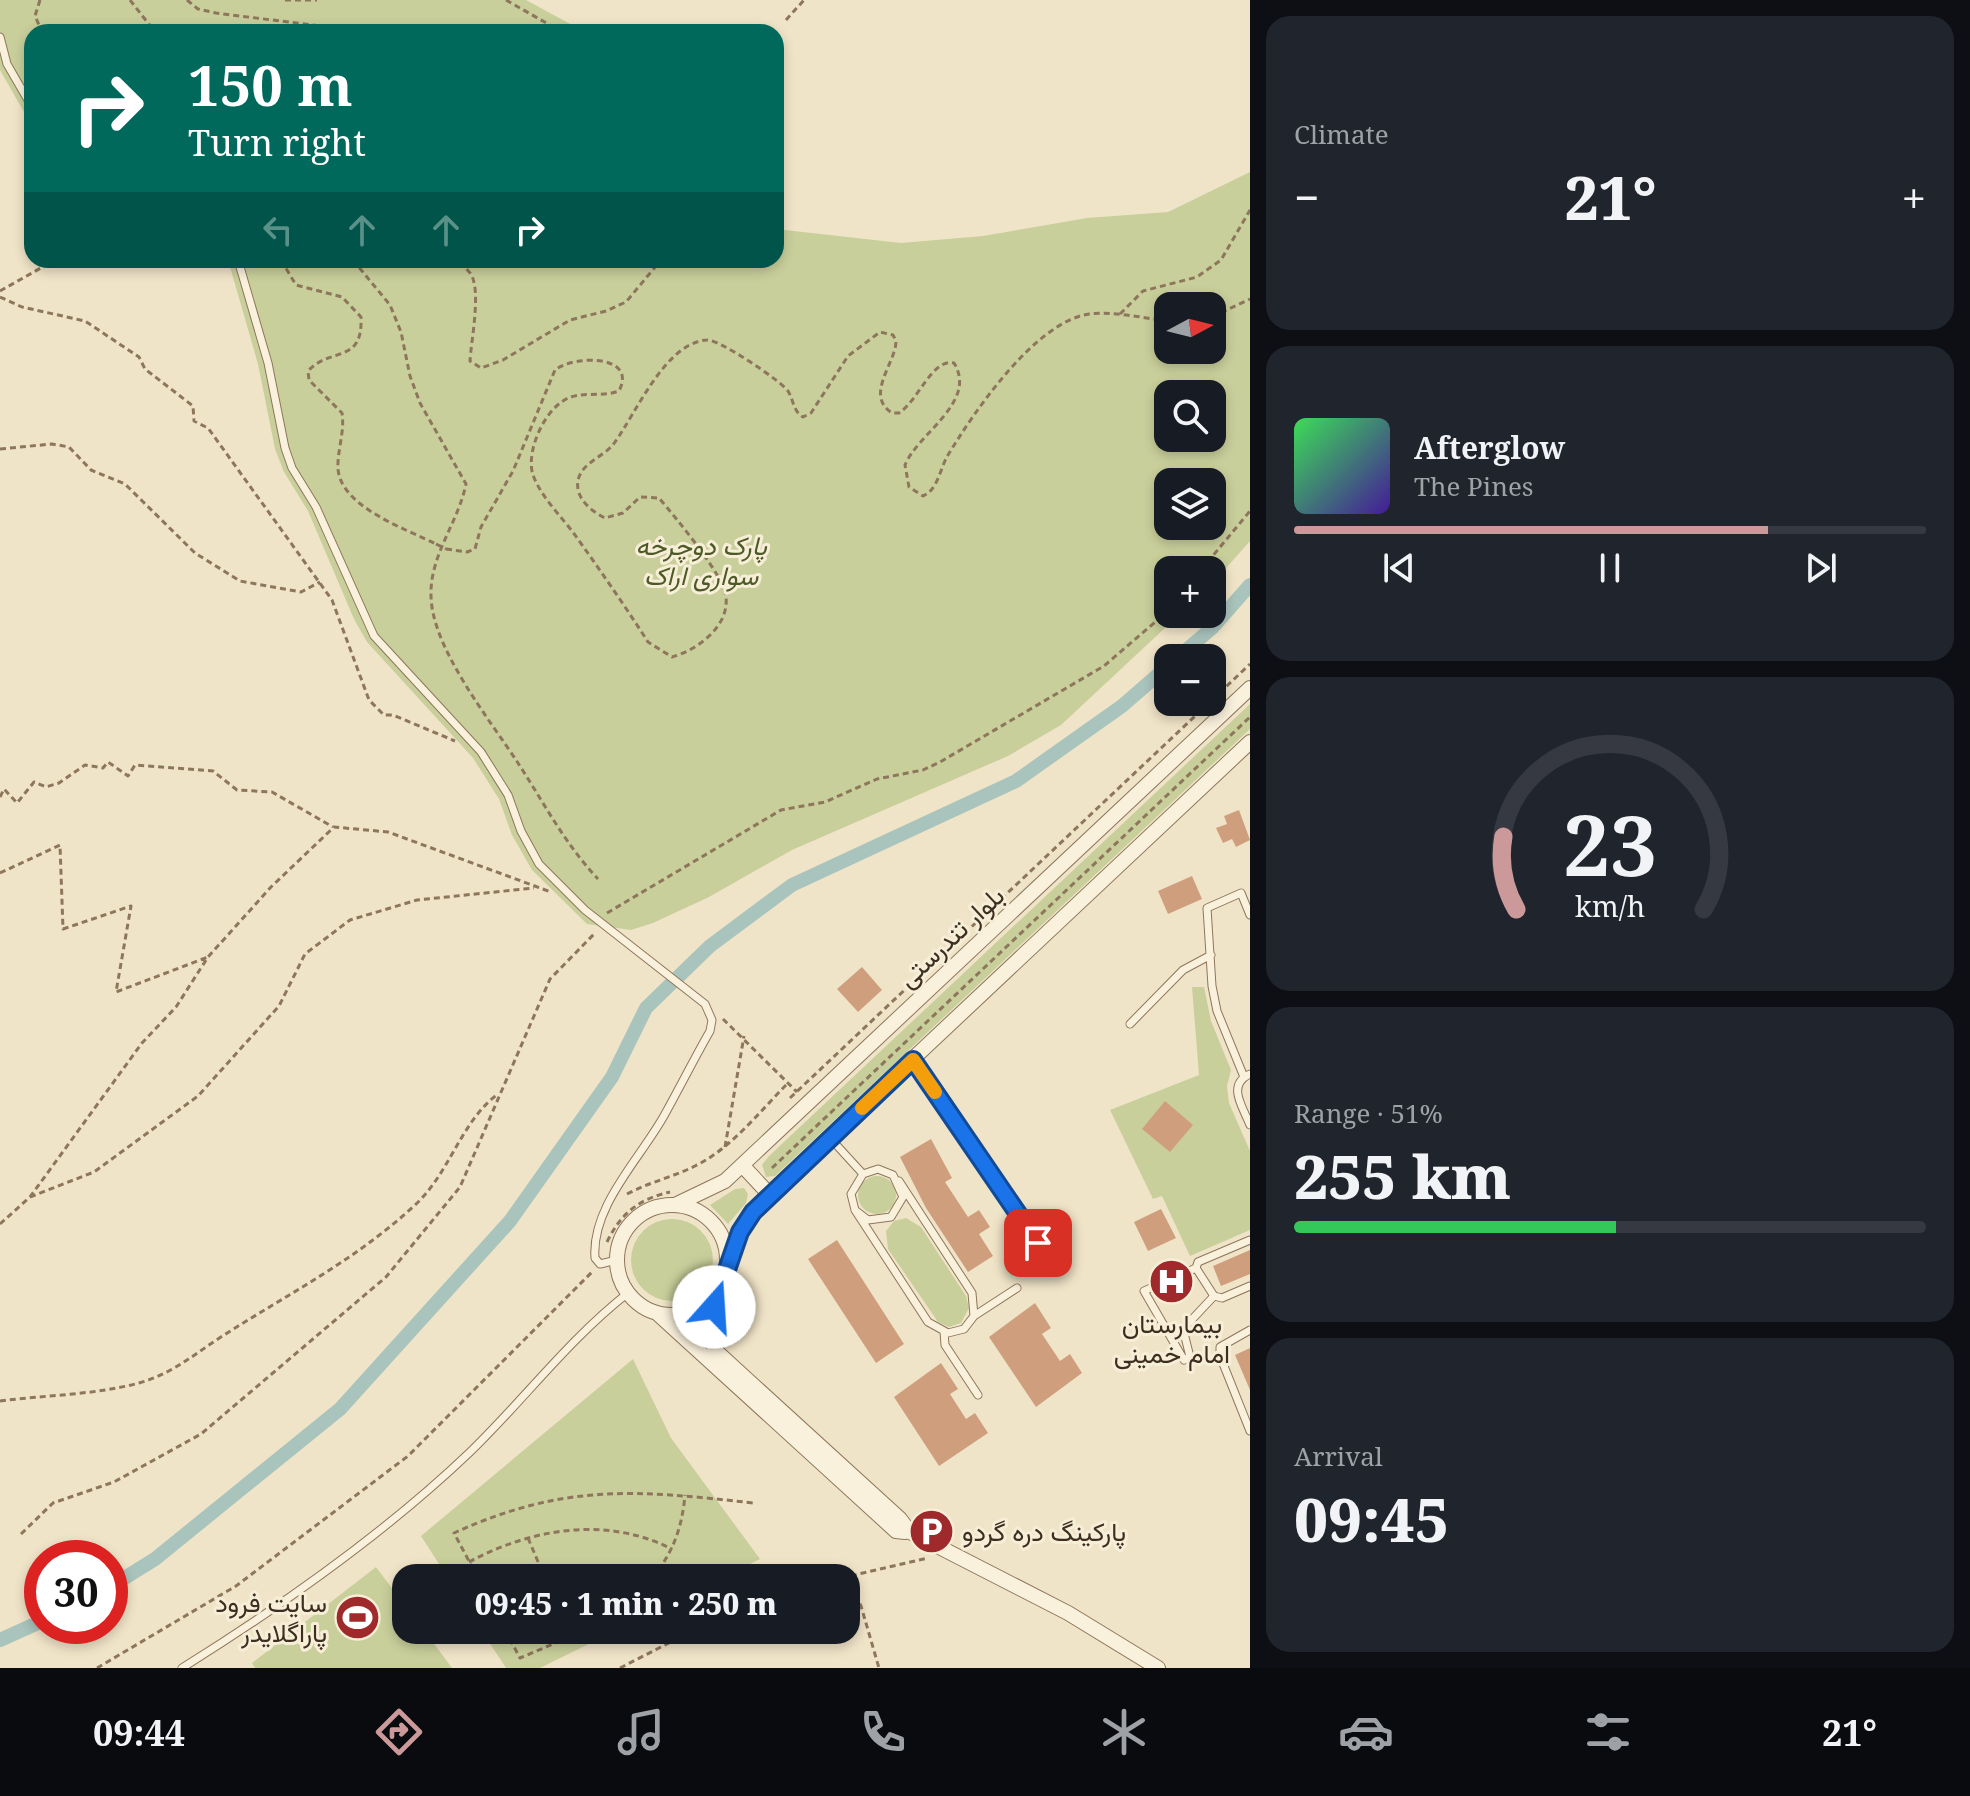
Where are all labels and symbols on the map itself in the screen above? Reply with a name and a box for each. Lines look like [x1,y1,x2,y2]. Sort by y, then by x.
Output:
north arrow [1154,292,1226,364]
park label: پارک دوچرخه سواری اراک [635,527,768,593]
street label: بلوار تندرستی [889,877,1012,995]
pin [1004,1209,1072,1277]
hospital icon: بیمارستان امام خمینی [1148,1257,1196,1305]
position arrow [672,1265,756,1349]
place label: بیمارستان امام خمینی [1114,1305,1230,1371]
parking icon: پارکینگ دره گردو [907,1508,955,1556]
place label: پارکینگ دره گردو [962,1513,1126,1550]
speed limit sign: 30 [24,1540,128,1644]
place label: سایت فرود پاراگلایدر [215,1584,327,1651]
sports icon: سایت فرود پاراگلایدر [334,1594,382,1642]

